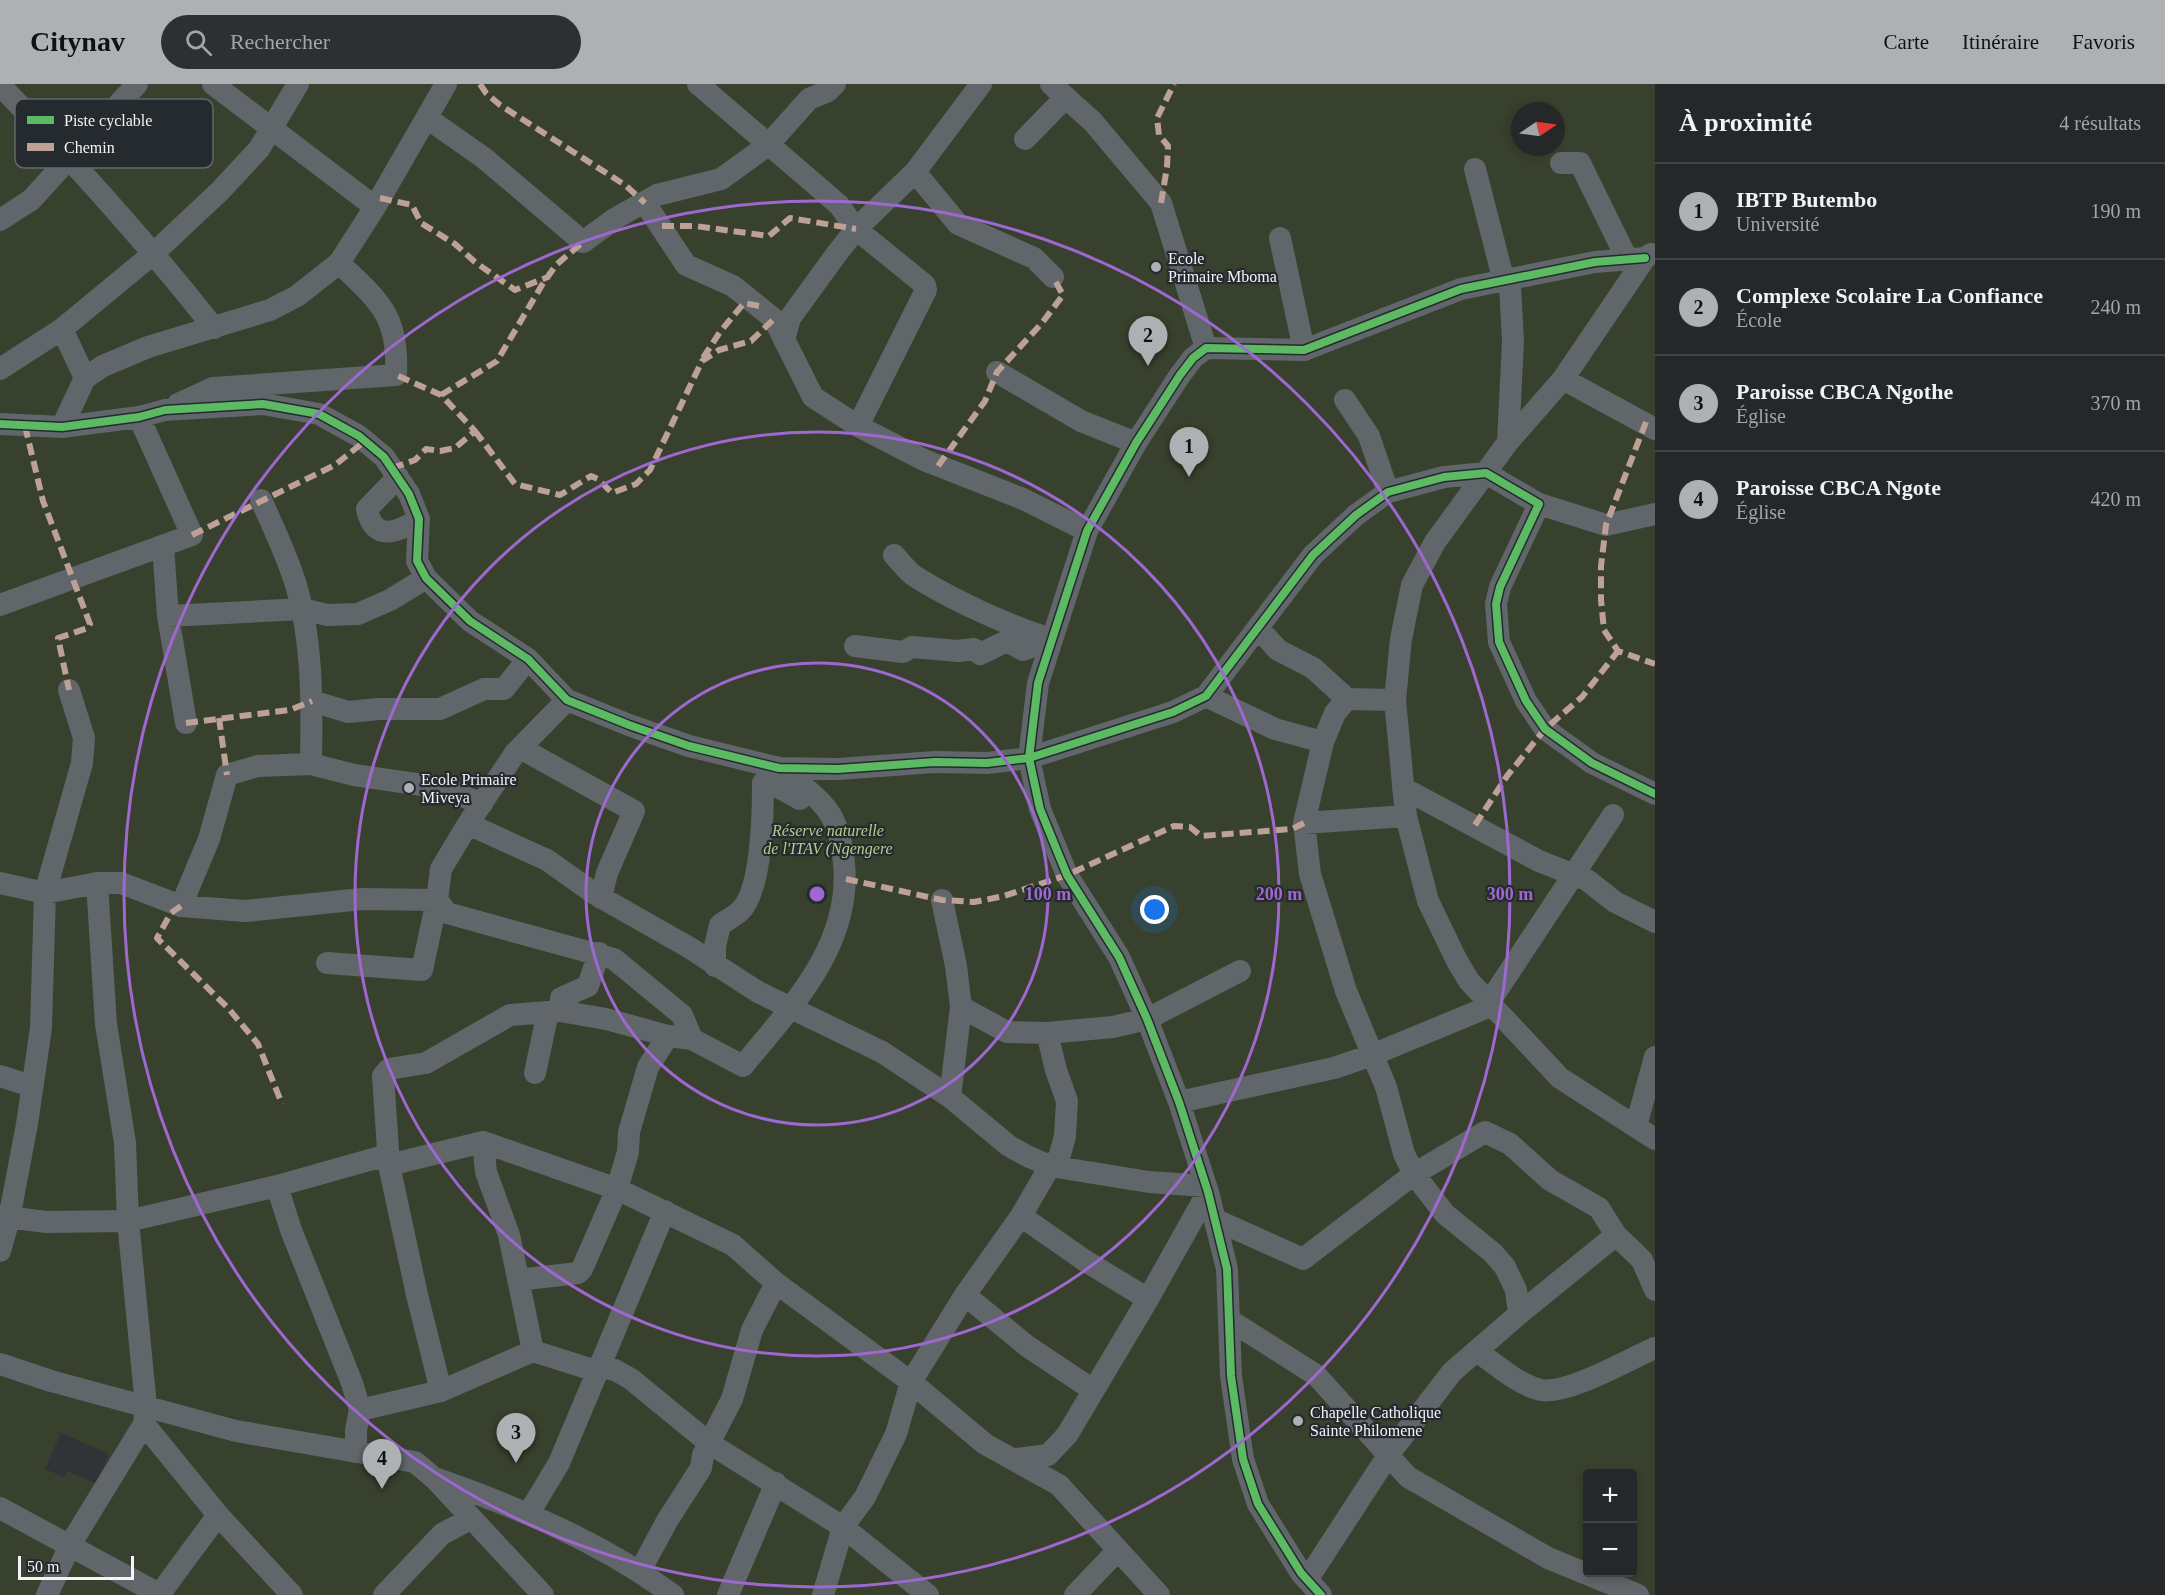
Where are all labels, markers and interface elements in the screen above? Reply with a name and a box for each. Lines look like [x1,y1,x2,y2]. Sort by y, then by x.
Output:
search box [161,15,581,69]
text: Citynav [30,26,125,57]
icon: search [182,26,215,59]
text: Rechercher [230,29,330,54]
text: Carte [1884,30,1929,54]
text: Itinéraire [1962,30,2039,54]
text: Favoris [2072,30,2135,54]
legend [15,99,213,168]
north arrow [1511,102,1565,156]
text: À proximité [1679,108,1812,137]
text: Piste cyclable [64,112,152,130]
text: 4 résultats [2059,112,2141,134]
text: Chemin [64,139,115,156]
text: IBTP Butembo [1736,187,1877,212]
text: 1 [1694,200,1704,222]
text: 190 m [2090,200,2141,222]
text: Université [1736,213,1819,235]
place label: Ecole Primaire Mboma [1168,250,1277,285]
marker: Ecole Primaire Mboma [1149,260,1163,274]
text: Complexe Scolaire La Confiance [1736,283,2043,308]
text: 2 [1694,296,1704,318]
text: 240 m [2090,296,2141,318]
text: École [1736,309,1782,331]
pin: 2 [1128,316,1168,366]
text: Paroisse CBCA Ngothe [1736,379,1953,404]
text: 3 [1694,392,1704,414]
text: 370 m [2090,392,2141,414]
text: Église [1736,405,1786,427]
pin: 1 [1170,428,1208,477]
text: Paroisse CBCA Ngote [1736,475,1941,500]
text: 4 [1694,488,1704,510]
text: 420 m [2090,488,2141,510]
text: Église [1736,501,1786,523]
place label: Ecole Primaire Miveya [421,771,517,807]
marker: Ecole Primaire Miveya [402,781,416,795]
park label: Réserve naturelle de l'ITAV (Ngengere [763,822,893,858]
centre of rings [807,884,827,904]
text: 100 m [1025,884,1071,904]
text: 200 m [1256,884,1302,904]
text: 300 m [1487,884,1533,904]
your location [1140,895,1169,924]
place label: Chapelle Catholique Sainte Philomene [1310,1404,1441,1439]
pin: 3 [496,1414,536,1463]
marker: Chapelle Catholique Sainte Philomene [1291,1414,1305,1428]
pin: 4 [362,1440,401,1489]
map controls [1583,1469,1637,1577]
button: + [1583,1469,1637,1523]
button: − [1583,1523,1637,1577]
scale bar [18,1553,134,1580]
text: 50 m [27,1558,59,1575]

